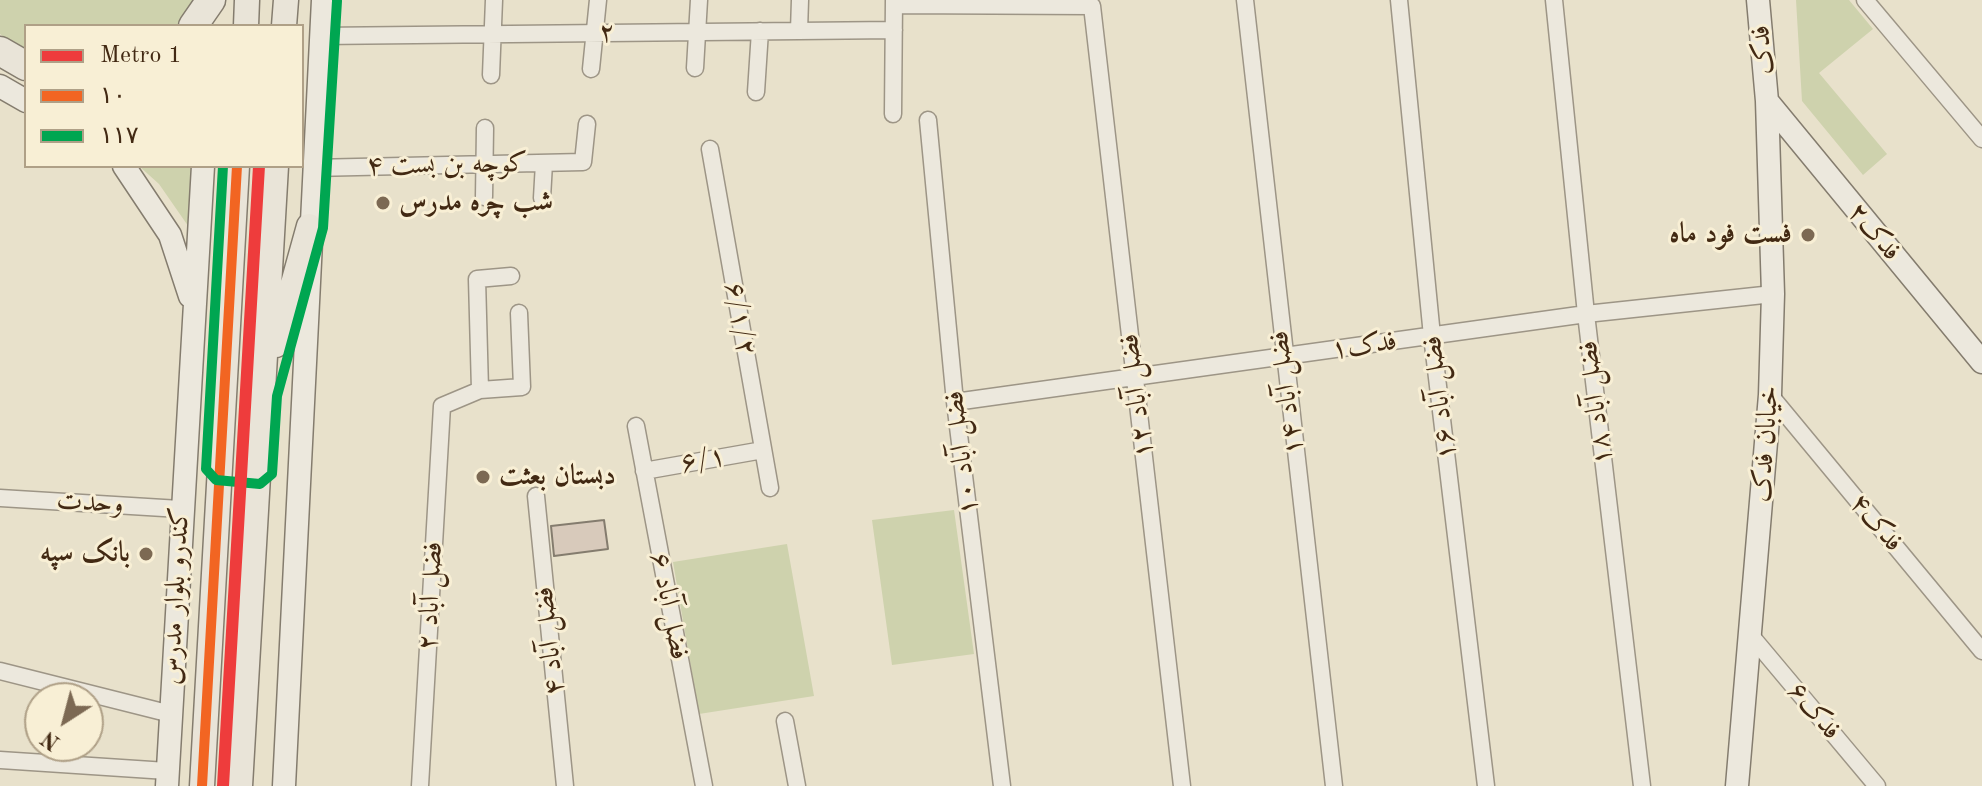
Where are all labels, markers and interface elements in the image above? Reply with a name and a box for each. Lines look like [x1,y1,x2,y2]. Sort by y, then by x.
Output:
street label: ۲ [599,16,615,50]
legend [24,24,304,168]
street label: فدک [1744,24,1782,76]
text: Metro 1 [100,44,182,68]
text: ۱۰ [100,85,126,109]
text: ۱۱۷ [100,125,139,149]
street label: کوچه بن بست ۴ [366,147,528,183]
place label: شب چره مدرس [399,186,553,220]
marker: شب چره مدرس [374,194,392,212]
street label: فدک۲ [1840,196,1908,268]
place label: فست فود ماه [1669,218,1792,252]
marker: فست فود ماه [1799,226,1817,244]
street label: ۶/۱/۲ [717,279,763,359]
street label: فدک۱ [1329,325,1399,367]
street label: فضل آباد ۱۴ [1263,329,1311,457]
street label: فضل آباد ۱۲ [1113,332,1161,460]
street label: فضل آباد ۱۶ [1416,334,1464,462]
street label: فضل آباد ۱۸ [1572,339,1620,467]
street label: خیابان فدک [1745,385,1787,503]
street label: فضل آباد ۱۰ [938,389,986,517]
street label: ۶/۱ [678,440,728,480]
place label: دبستان بعثت [499,460,616,494]
marker: دبستان بعثت [474,468,492,486]
street label: وحدت [56,484,124,522]
street label: فدک۴ [1842,487,1910,559]
street label: کندرو بلوار مدرس [155,506,197,686]
place label: بانک سپه [40,537,130,571]
street label: فضل آباد ۲ [411,541,451,651]
marker: بانک سپه [137,545,155,563]
street label: فضل آباد ۶ [642,549,696,663]
street label: فضل آباد ۴ [528,585,572,697]
street label: فدک۶ [1780,675,1848,747]
north arrow [24,682,104,762]
text: N [38,726,64,754]

